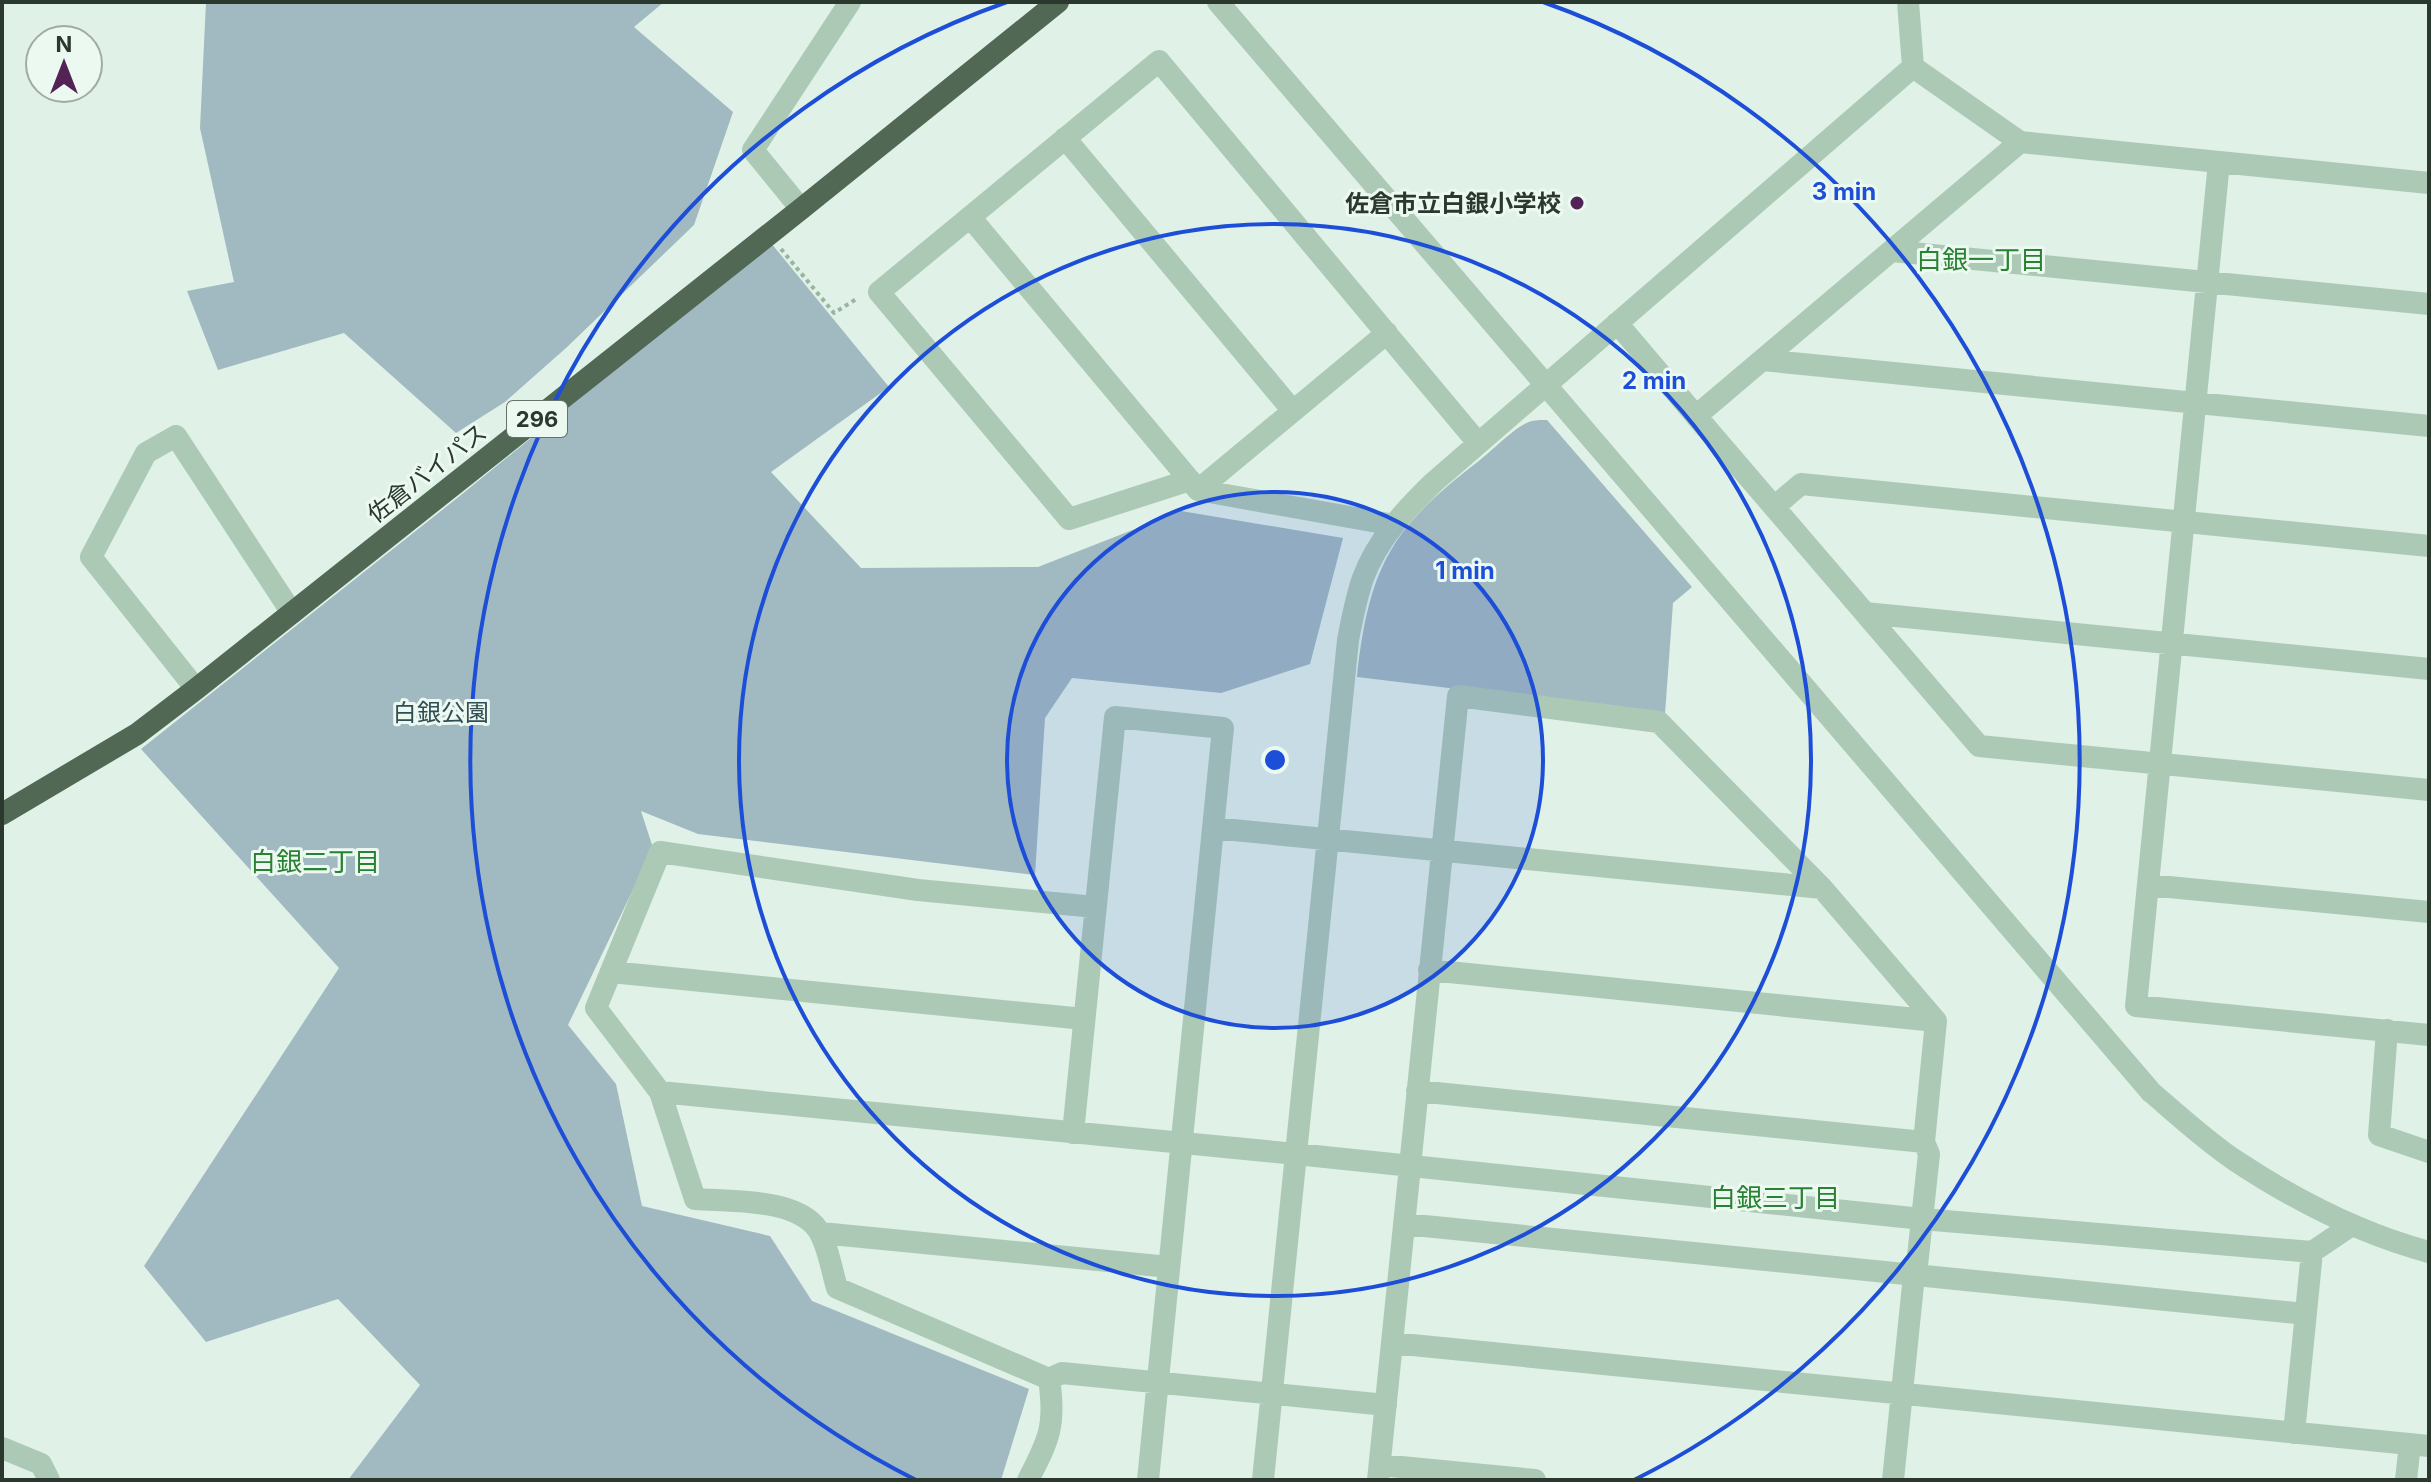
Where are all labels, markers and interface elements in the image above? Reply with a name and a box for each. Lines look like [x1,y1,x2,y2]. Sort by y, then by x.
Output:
north arrow [24,24,104,104]
text: N [56,31,72,57]
text: 3 min [1812,177,1876,206]
place label: 佐倉市立白銀小学校 [1345,189,1561,218]
marker: 佐倉市立白銀小学校 [1568,194,1586,212]
district label: 白銀一丁目 [1916,244,2046,275]
text: 2 min [1622,366,1686,395]
road number: 296 [507,401,567,437]
street label: 佐倉バイパス [362,417,492,529]
text: 1 min [1435,556,1495,585]
park label: 白銀公園 [393,698,489,727]
centre of rings [1261,746,1289,774]
district label: 白銀二丁目 [250,846,380,877]
district label: 白銀三丁目 [1710,1182,1840,1213]

